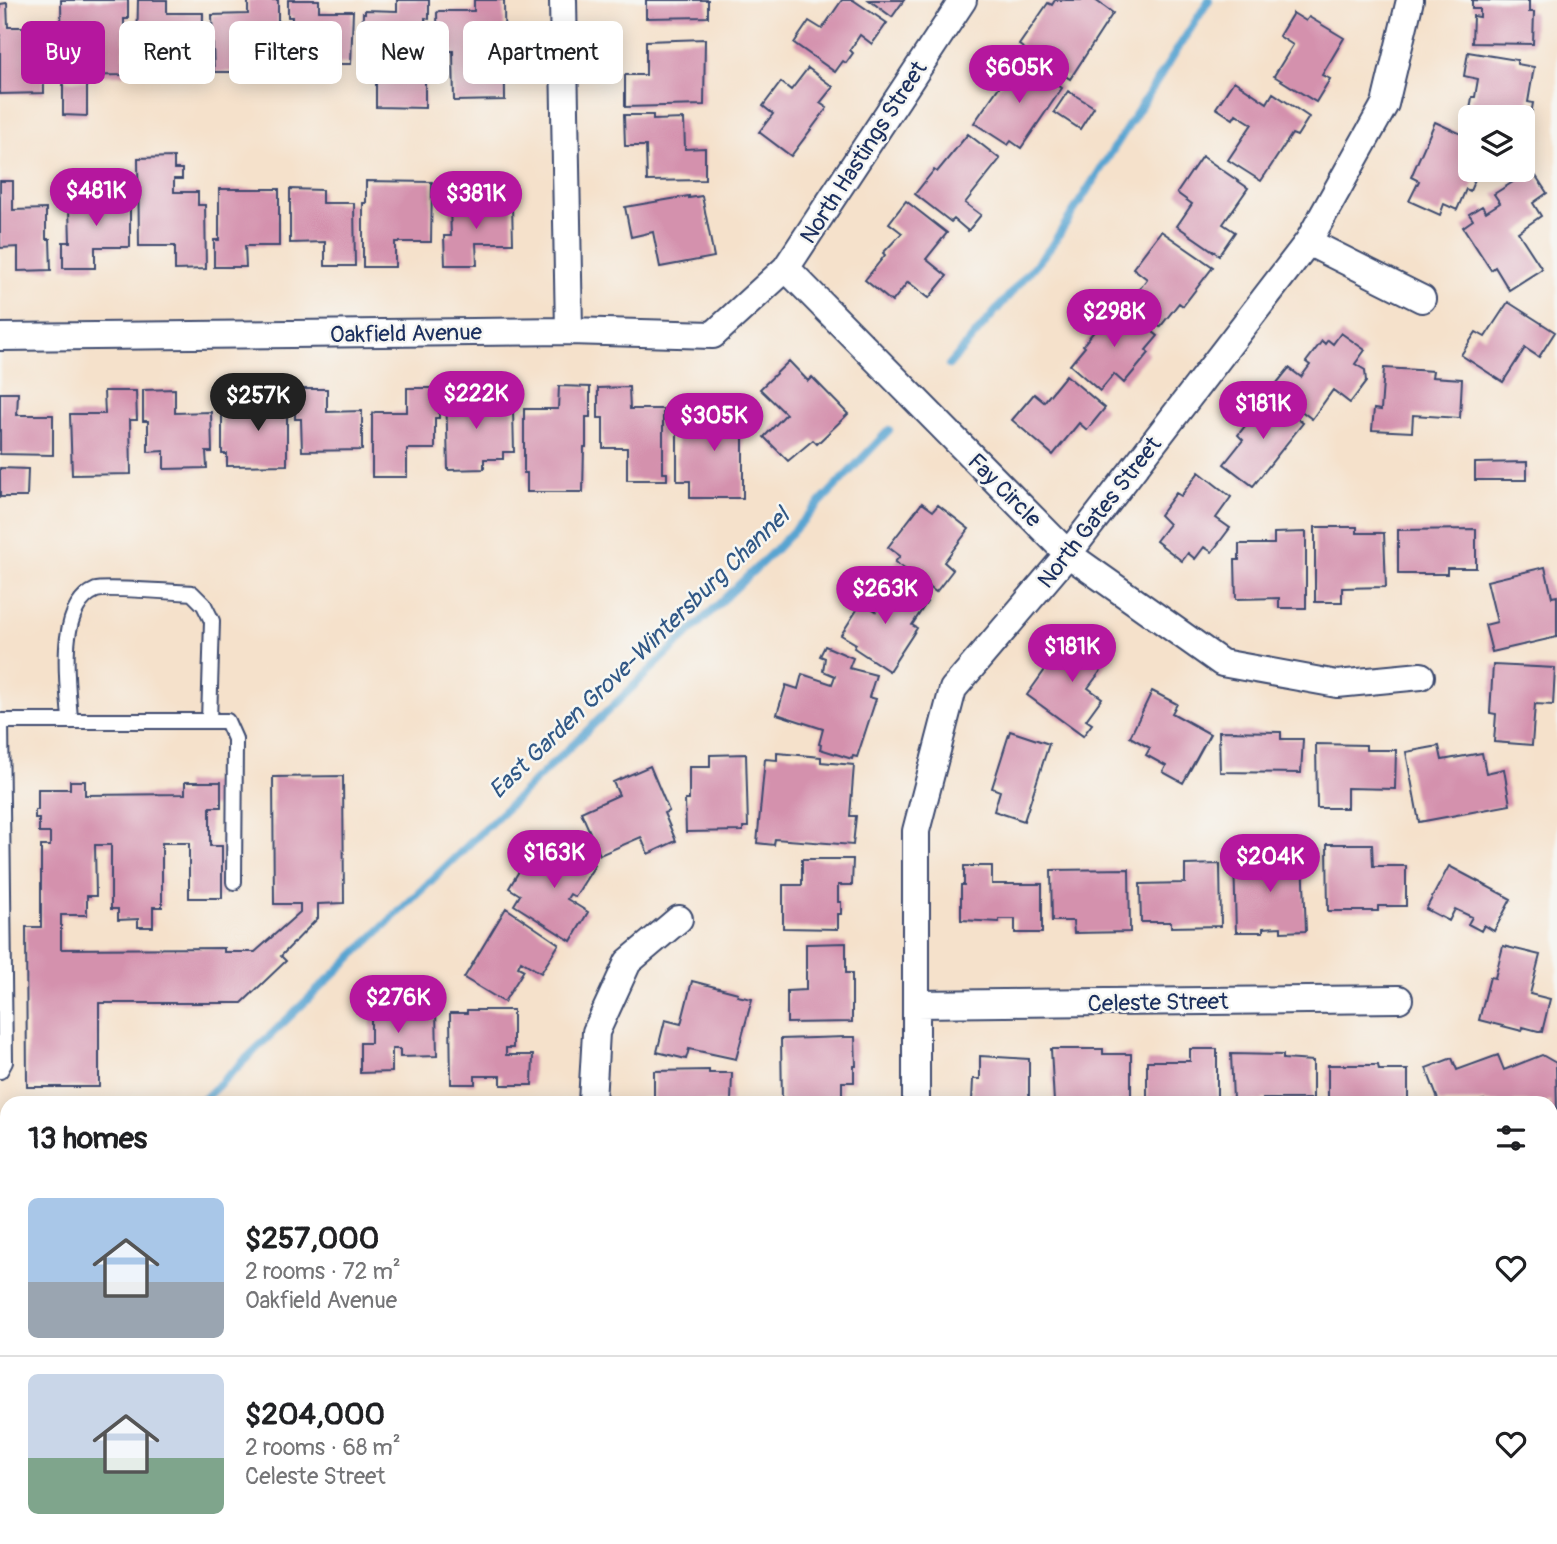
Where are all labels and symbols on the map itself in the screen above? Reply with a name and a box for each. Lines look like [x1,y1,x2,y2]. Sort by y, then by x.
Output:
pin: $605K [970,46,1068,105]
street label: North Hastings Street [794,55,934,249]
pin: $481K [47,168,145,228]
pin: $381K [427,172,525,231]
pin: $298K [1065,290,1163,349]
street label: Oakfield Avenue [330,318,483,349]
pin: $222K [427,372,525,431]
pin: $257K [209,374,307,433]
pin: $181K [1214,382,1312,441]
pin: $305K [665,393,763,453]
street label: North Gates Street [1031,430,1168,594]
street label: Fay Circle [962,447,1048,534]
water label: East Garden Grove-Wintersburg Channel [483,500,797,805]
pin: $263K [836,566,934,626]
pin: $181K [1023,624,1121,684]
pin: $163K [505,830,603,890]
pin: $204K [1221,834,1319,894]
pin: $276K [349,976,447,1035]
street label: Celeste Street [1087,987,1229,1018]

